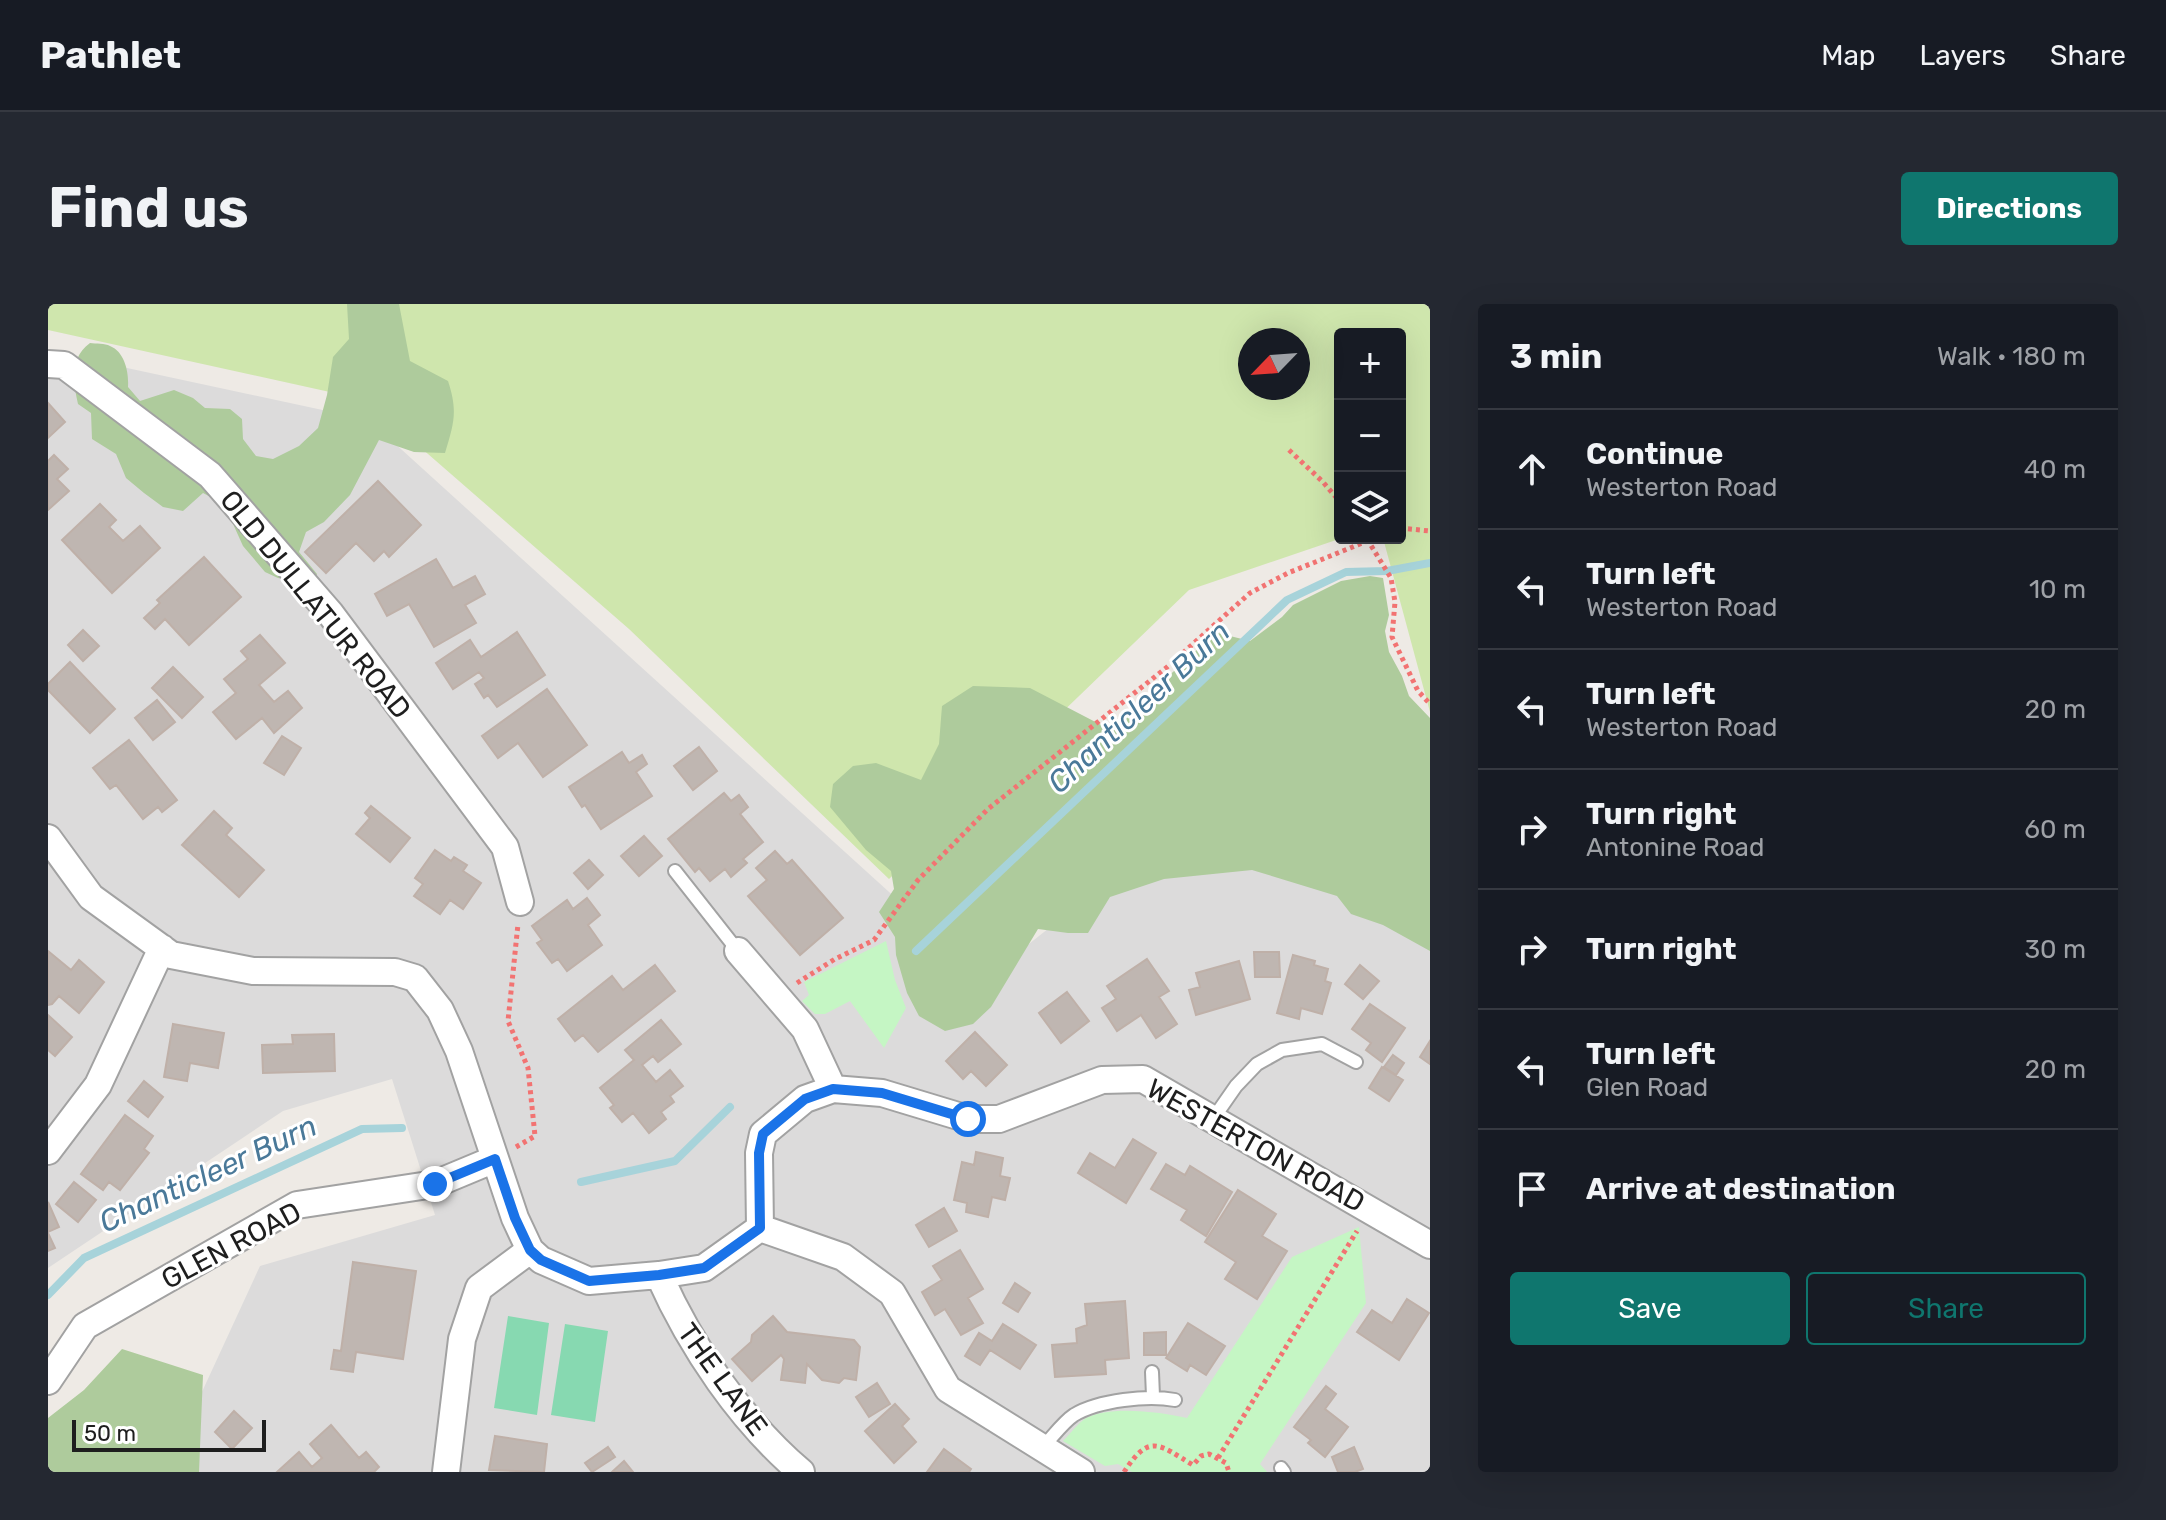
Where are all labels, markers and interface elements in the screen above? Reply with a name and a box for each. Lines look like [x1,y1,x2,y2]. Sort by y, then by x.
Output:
text: Pathlet [40,32,181,78]
text: Map [1821,39,1876,72]
text: Layers [1920,39,2006,72]
text: Share [2050,39,2126,72]
button: Directions [1901,172,2118,245]
text: Find us [48,175,249,241]
north arrow [1238,328,1310,400]
map controls [1334,328,1406,544]
button: + [1334,328,1406,400]
text: 3 min [1510,336,1602,377]
text: Walk · 180 m [1937,341,2086,372]
button: − [1334,400,1406,472]
text: Continue [1586,436,1723,472]
icon: ahead [1510,447,1554,491]
text: 40 m [2024,454,2086,485]
button: layers [1334,472,1406,544]
text: Westerton Road [1586,472,1778,503]
street label: OLD DULLATUR ROAD [213,484,418,725]
text: Turn left [1586,556,1716,592]
icon: left [1510,567,1554,611]
text: 10 m [2029,574,2086,605]
text: Westerton Road [1586,592,1778,623]
water label: Chanticleer Burn [1040,613,1238,801]
text: Turn left [1586,676,1716,712]
icon: left [1510,687,1554,731]
text: 20 m [2025,694,2086,725]
text: Westerton Road [1586,712,1778,743]
text: Turn right [1586,796,1737,832]
icon: right [1510,807,1554,851]
text: 60 m [2024,814,2086,845]
text: Antonine Road [1586,832,1764,863]
icon: right [1510,927,1554,971]
text: Turn right [1586,931,1737,967]
text: 30 m [2024,934,2086,965]
text: Turn left [1586,1036,1716,1072]
icon: left [1510,1047,1554,1091]
text: 20 m [2025,1054,2086,1085]
street label: WESTERTON ROAD [1141,1072,1370,1219]
text: Glen Road [1586,1072,1708,1103]
route start [950,1101,986,1137]
water label: Chanticleer Burn [93,1108,323,1240]
route end [417,1166,453,1202]
icon: arrive [1510,1167,1554,1211]
text: Arrive at destination [1586,1171,1896,1207]
street label: GLEN ROAD [156,1195,307,1296]
button: Save [1510,1272,1790,1345]
button: Share [1806,1272,2086,1345]
street label: THE LANE [671,1317,774,1442]
scale bar [72,1416,266,1452]
text: 50 m [84,1420,136,1447]

